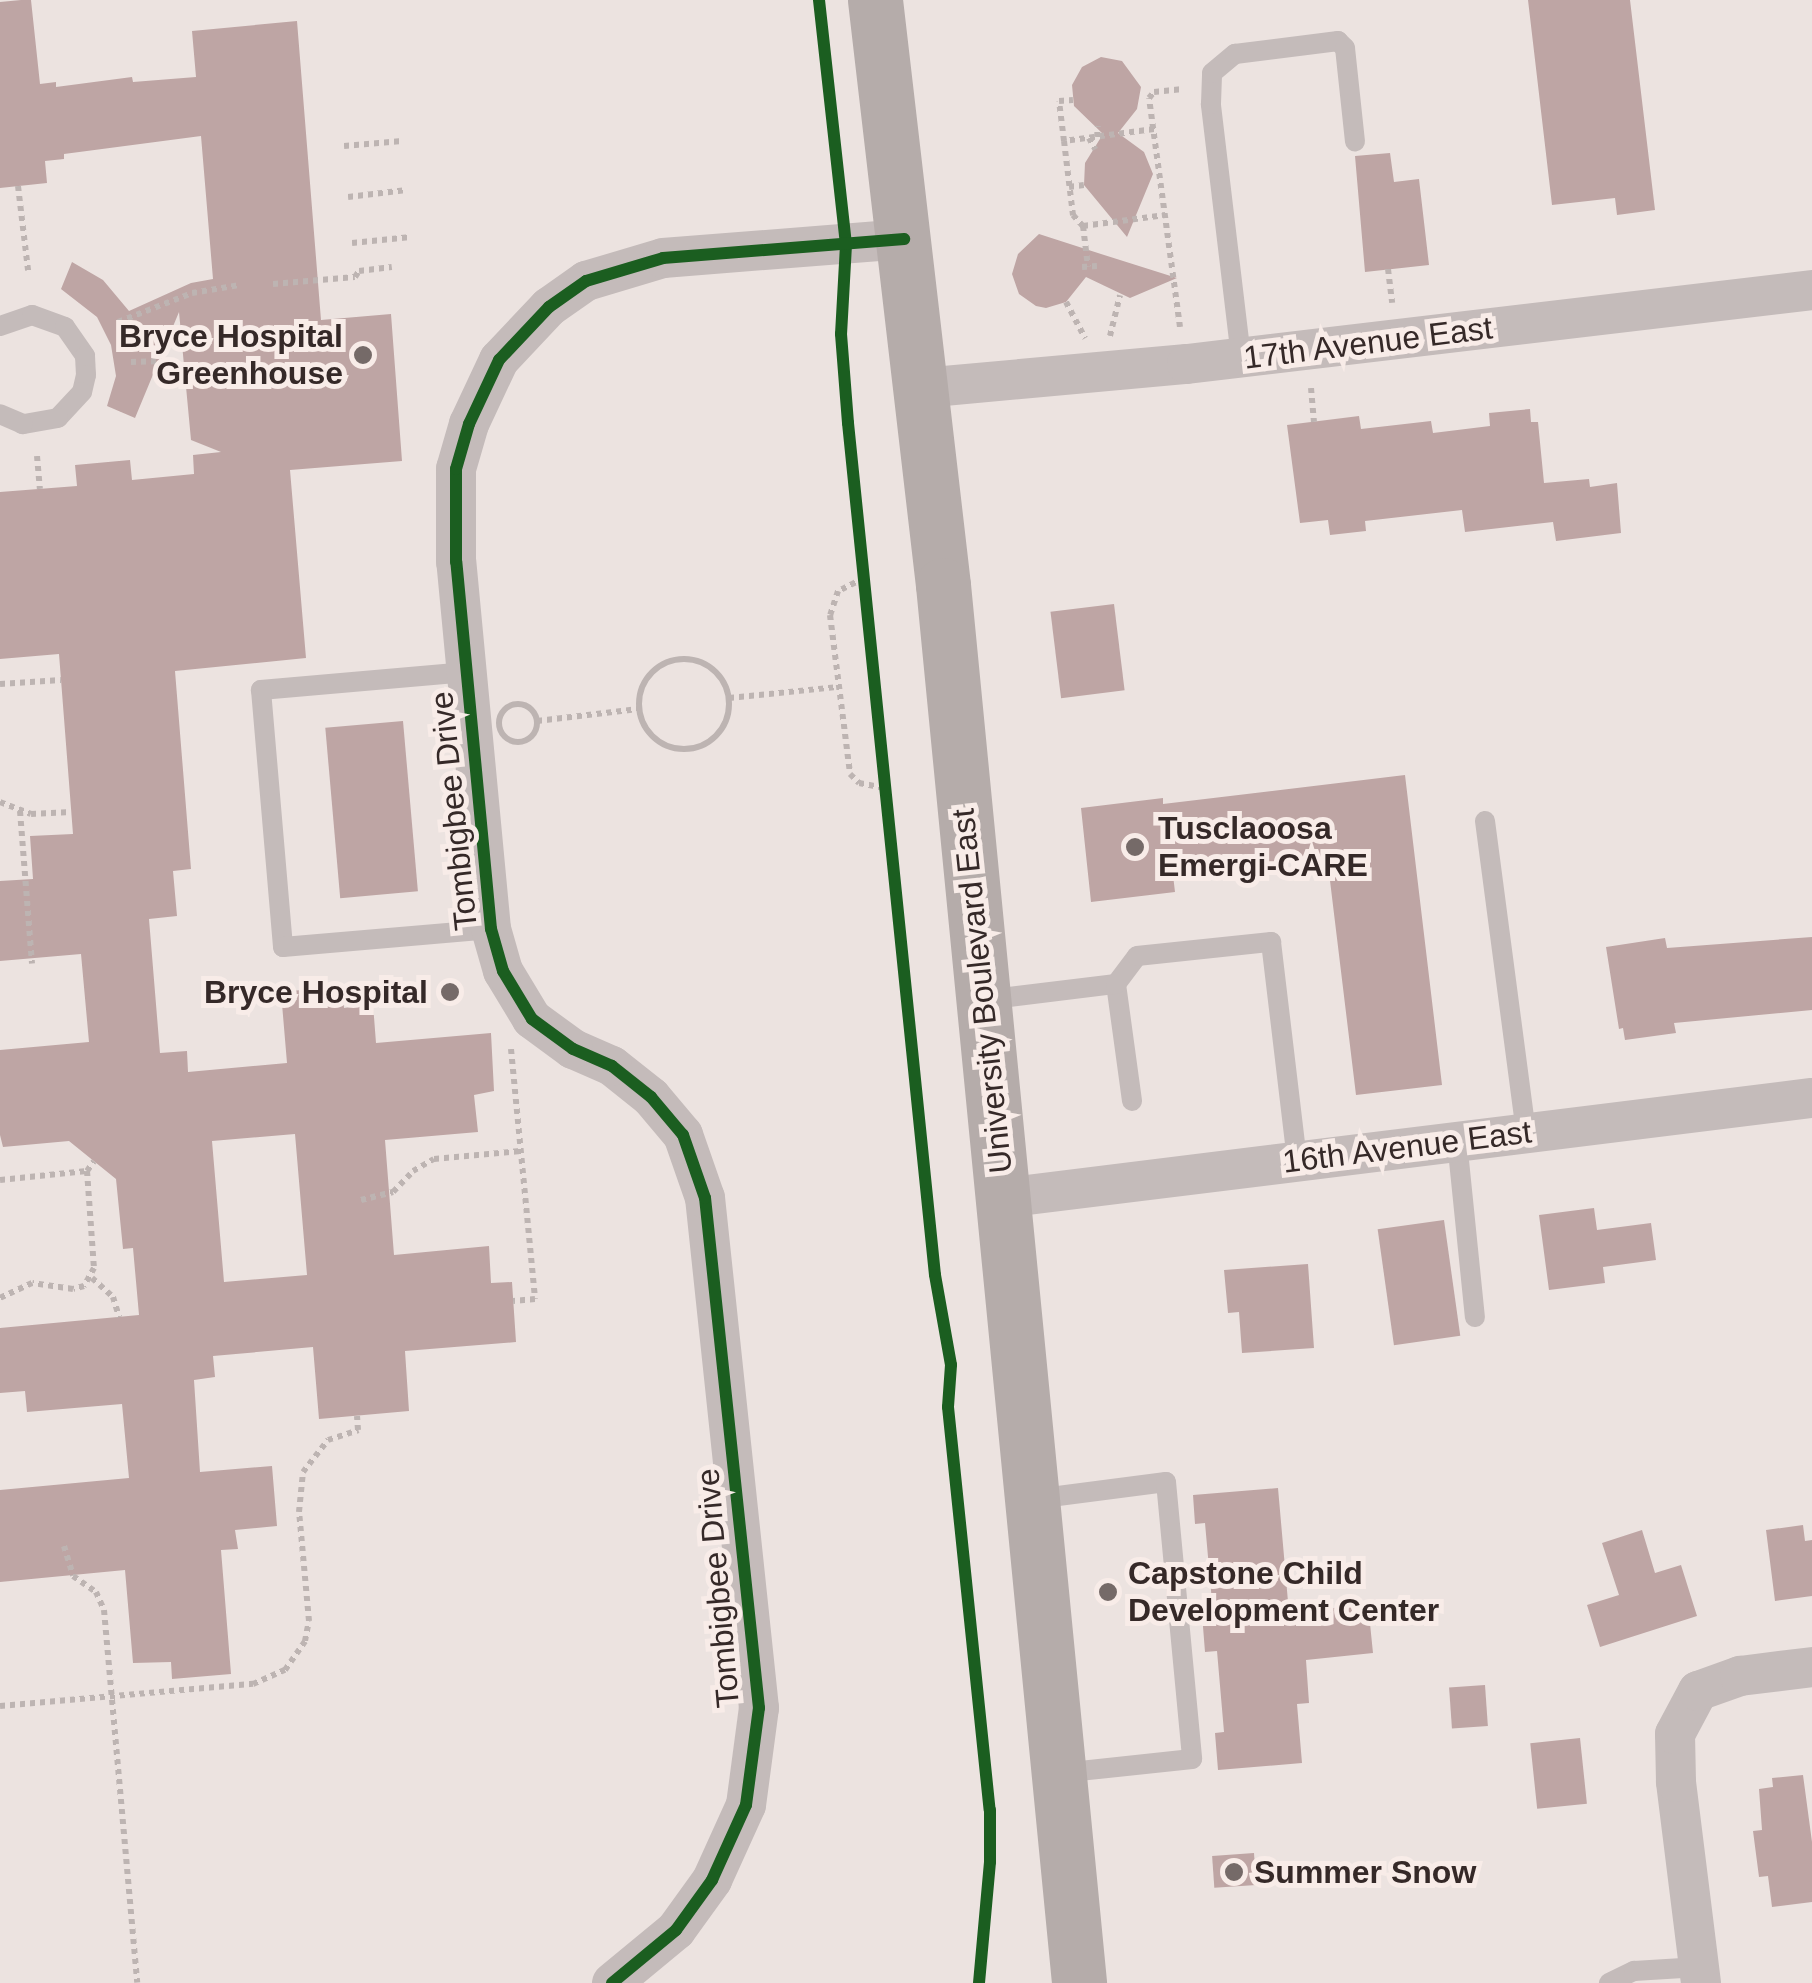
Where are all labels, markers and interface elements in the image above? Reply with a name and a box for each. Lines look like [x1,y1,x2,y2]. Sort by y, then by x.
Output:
street label: 17th Avenue East [1241,309,1495,377]
place label: Bryce Hospital Greenhouse [119,318,343,393]
marker: Bryce Hospital Greenhouse [352,344,374,366]
street label: Tombigbee Drive [422,690,486,932]
street label: University Boulevard East [944,807,1020,1175]
place label: Tusclaoosa Emergi-CARE [1158,810,1368,885]
marker: Tusclaoosa Emergi-CARE [1122,834,1148,860]
place label: Bryce Hospital [204,973,428,1011]
marker: Bryce Hospital [437,979,463,1005]
street label: 16th Avenue East [1280,1113,1534,1181]
street label: Tombigbee Drive [688,1467,748,1709]
place label: Capstone Child Development Center [1128,1555,1439,1630]
marker: Capstone Child Development Center [1097,1581,1119,1603]
place label: Summer Snow [1254,1853,1476,1891]
marker: Summer Snow [1223,1861,1245,1883]

